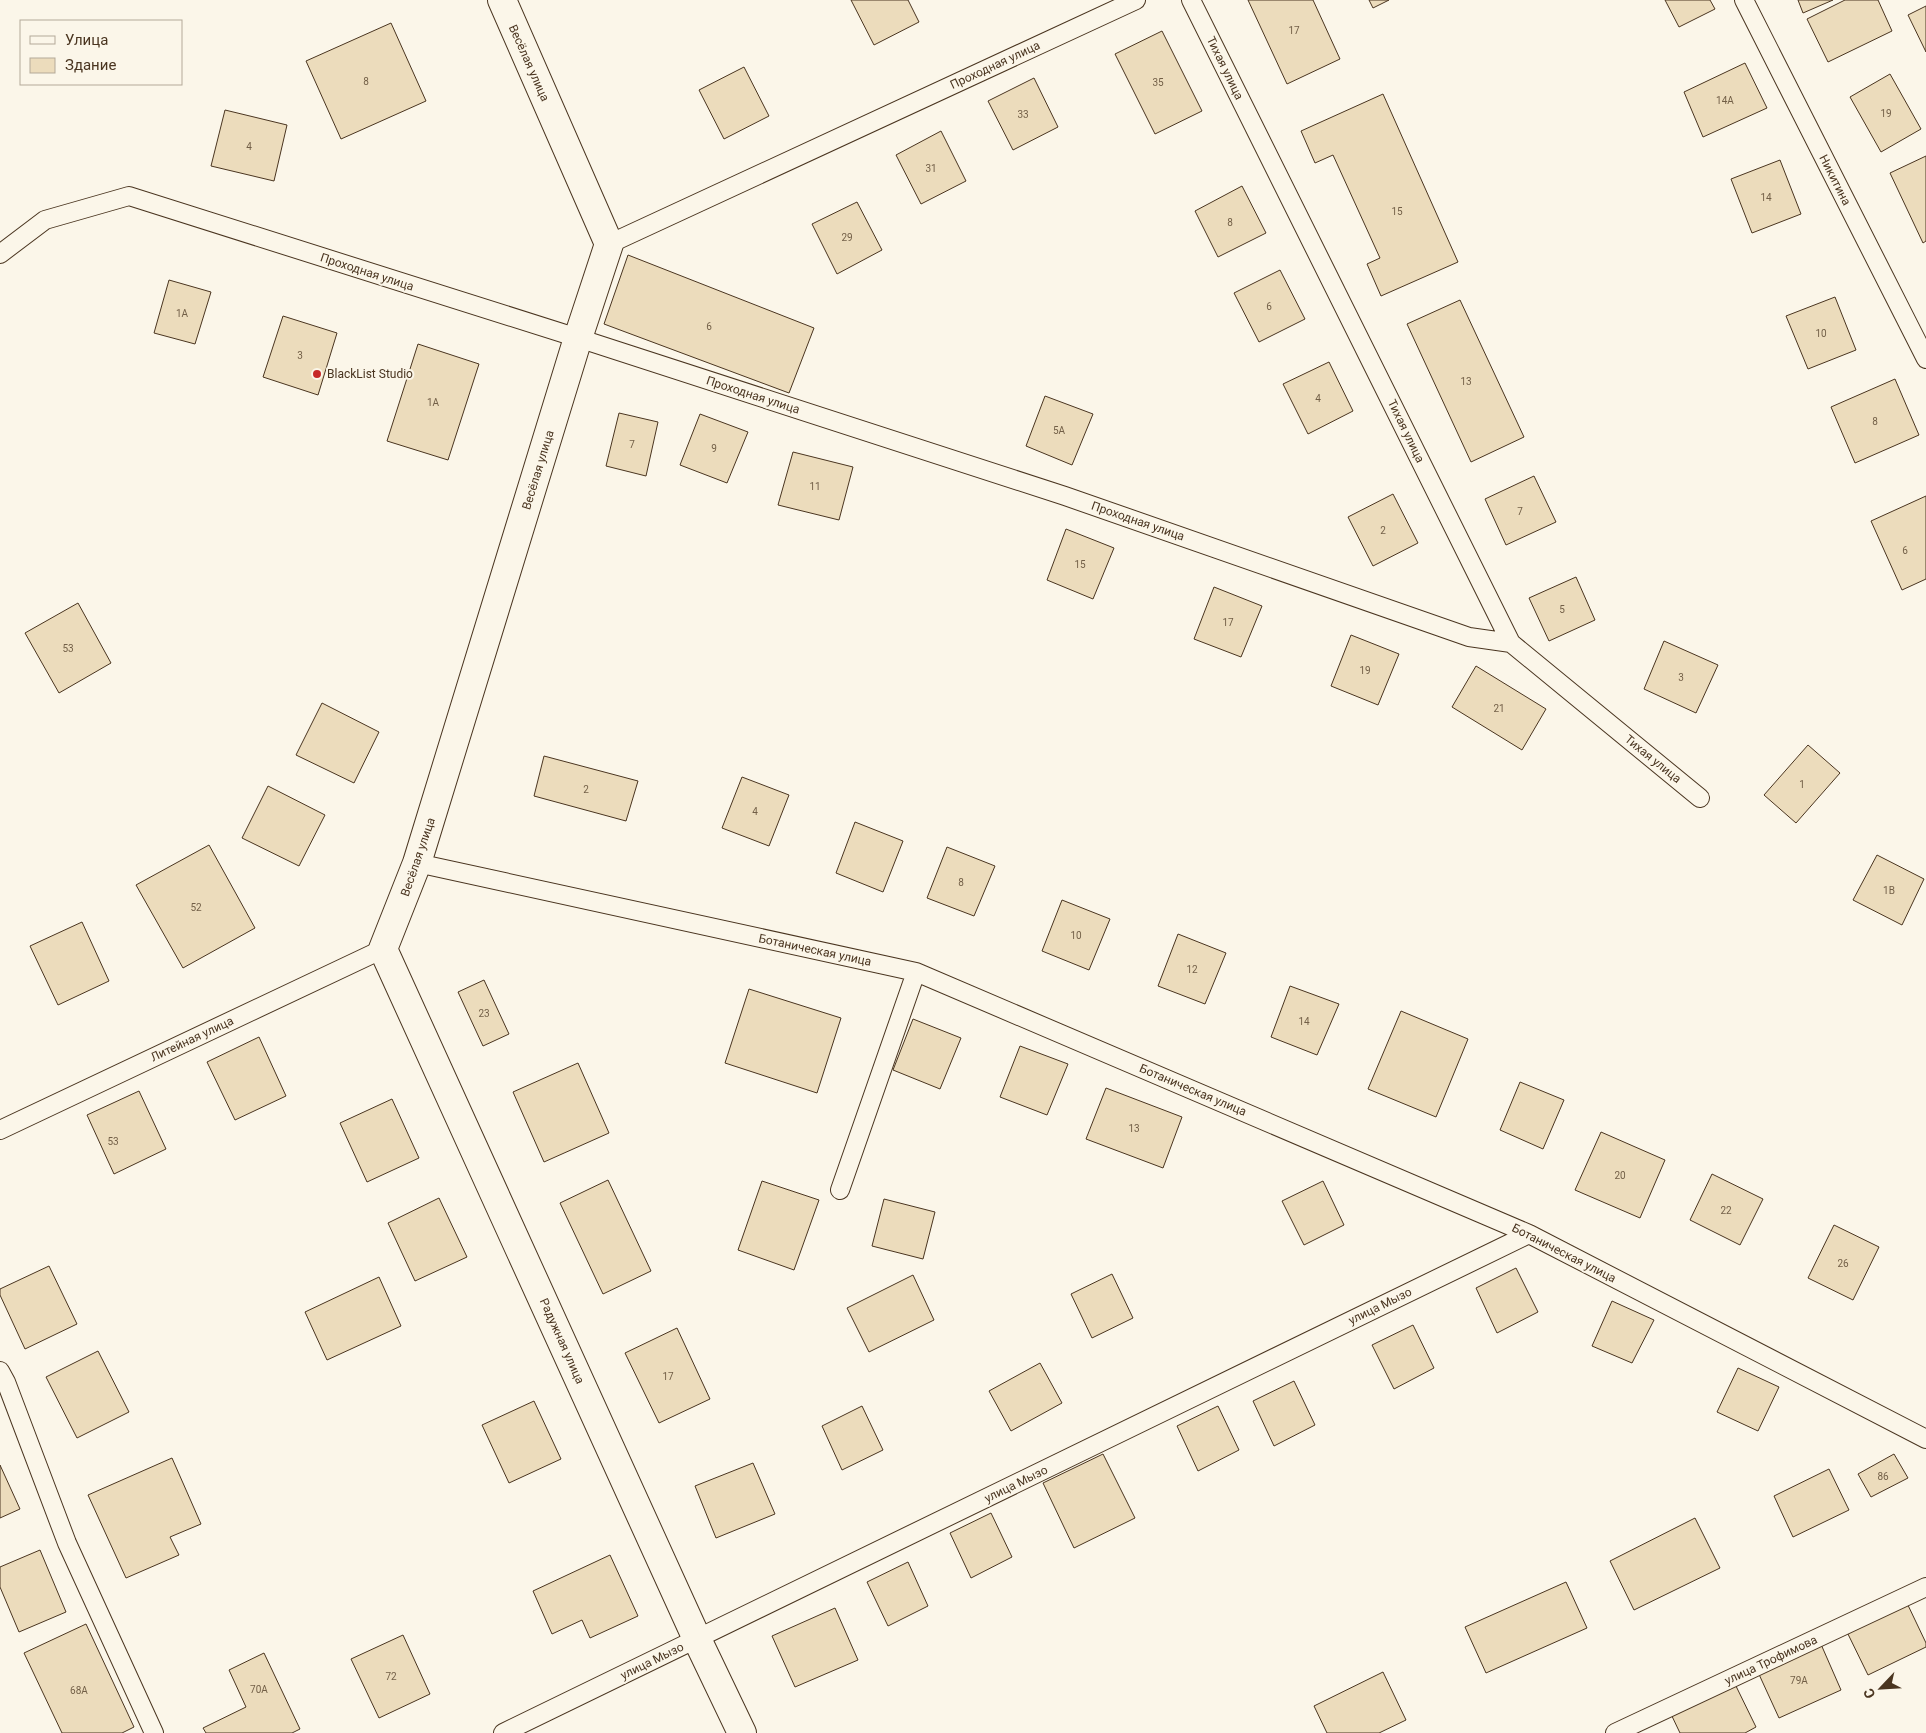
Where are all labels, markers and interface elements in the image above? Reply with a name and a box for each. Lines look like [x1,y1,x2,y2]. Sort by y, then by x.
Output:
legend [20,20,182,85]
street label: Весёлая улица [506,22,552,104]
house number: 17 [1288,25,1300,36]
text: Улица [65,31,108,49]
street label: Тихая улица [1204,34,1246,102]
street label: Проходная улица [948,38,1042,92]
text: Здание [65,56,116,74]
house number: 8 [363,76,369,87]
house number: 35 [1152,77,1164,88]
house number: 14А [1716,95,1734,106]
house number: 19 [1880,108,1892,119]
house number: 33 [1017,109,1029,120]
house number: 4 [246,141,252,152]
street label: Никитина [1816,152,1854,208]
house number: 31 [925,163,937,174]
house number: 14 [1760,192,1772,203]
house number: 15 [1391,206,1403,217]
house number: 8 [1227,217,1233,228]
house number: 29 [841,232,853,243]
street label: Проходная улица [318,250,416,294]
house number: 6 [1266,301,1272,312]
house number: 1А [176,308,189,319]
house number: 6 [706,321,712,332]
house number: 10 [1815,328,1827,339]
house number: 3 [297,350,303,361]
place label: BlackList Studio [327,367,413,381]
marker: BlackList Studio [311,368,323,380]
street label: Проходная улица [704,373,802,417]
house number: 13 [1460,376,1472,387]
house number: 4 [1315,393,1321,404]
house number: 1А [427,397,440,408]
street label: Тихая улица [1385,397,1427,465]
house number: 8 [1872,416,1878,427]
house number: 5А [1053,425,1066,436]
street label: Весёлая улица [519,429,557,511]
house number: 7 [629,439,635,450]
house number: 9 [711,443,717,454]
house number: 11 [809,481,821,492]
street label: Проходная улица [1090,499,1186,543]
house number: 7 [1517,506,1523,517]
house number: 2 [1380,525,1386,536]
house number: 6 [1902,545,1908,556]
house number: 15 [1074,559,1086,570]
house number: 5 [1559,604,1565,615]
house number: 17 [1222,617,1234,628]
house number: 53 [62,643,74,654]
house number: 19 [1359,665,1371,676]
house number: 3 [1678,672,1684,683]
house number: 21 [1493,703,1505,714]
street label: Тихая улица [1622,732,1684,786]
house number: 1 [1799,779,1805,790]
house number: 2 [583,784,589,795]
house number: 4 [752,806,758,817]
street label: Весёлая улица [398,816,438,898]
house number: 8 [958,877,964,888]
house number: 1В [1883,885,1895,896]
house number: 52 [190,902,202,913]
house number: 10 [1070,930,1082,941]
street label: Ботаническая улица [757,931,873,969]
house number: 12 [1186,964,1198,975]
house number: 23 [478,1008,490,1019]
street label: Литейная улица [148,1014,236,1064]
house number: 14 [1298,1016,1310,1027]
street label: Ботаническая улица [1137,1061,1249,1119]
house number: 13 [1128,1123,1140,1134]
house number: 53 [107,1136,119,1147]
house number: 20 [1614,1170,1626,1181]
house number: 22 [1720,1205,1732,1216]
street label: Ботаническая улица [1510,1221,1618,1285]
house number: 26 [1837,1258,1849,1269]
street label: улица Мызо [1346,1285,1414,1327]
street label: Радужная улица [537,1296,587,1386]
house number: 17 [662,1371,674,1382]
street label: улица Мызо [982,1463,1050,1505]
house number: 86 [1877,1471,1889,1482]
street label: улица Трофимова [1722,1632,1820,1688]
street label: улица Мызо [618,1640,686,1682]
north arrow [1856,1663,1906,1713]
house number: 72 [385,1671,397,1682]
house number: 79А [1790,1675,1808,1686]
house number: 70А [250,1684,268,1695]
house number: 68А [70,1685,88,1696]
text: С [1860,1686,1878,1701]

